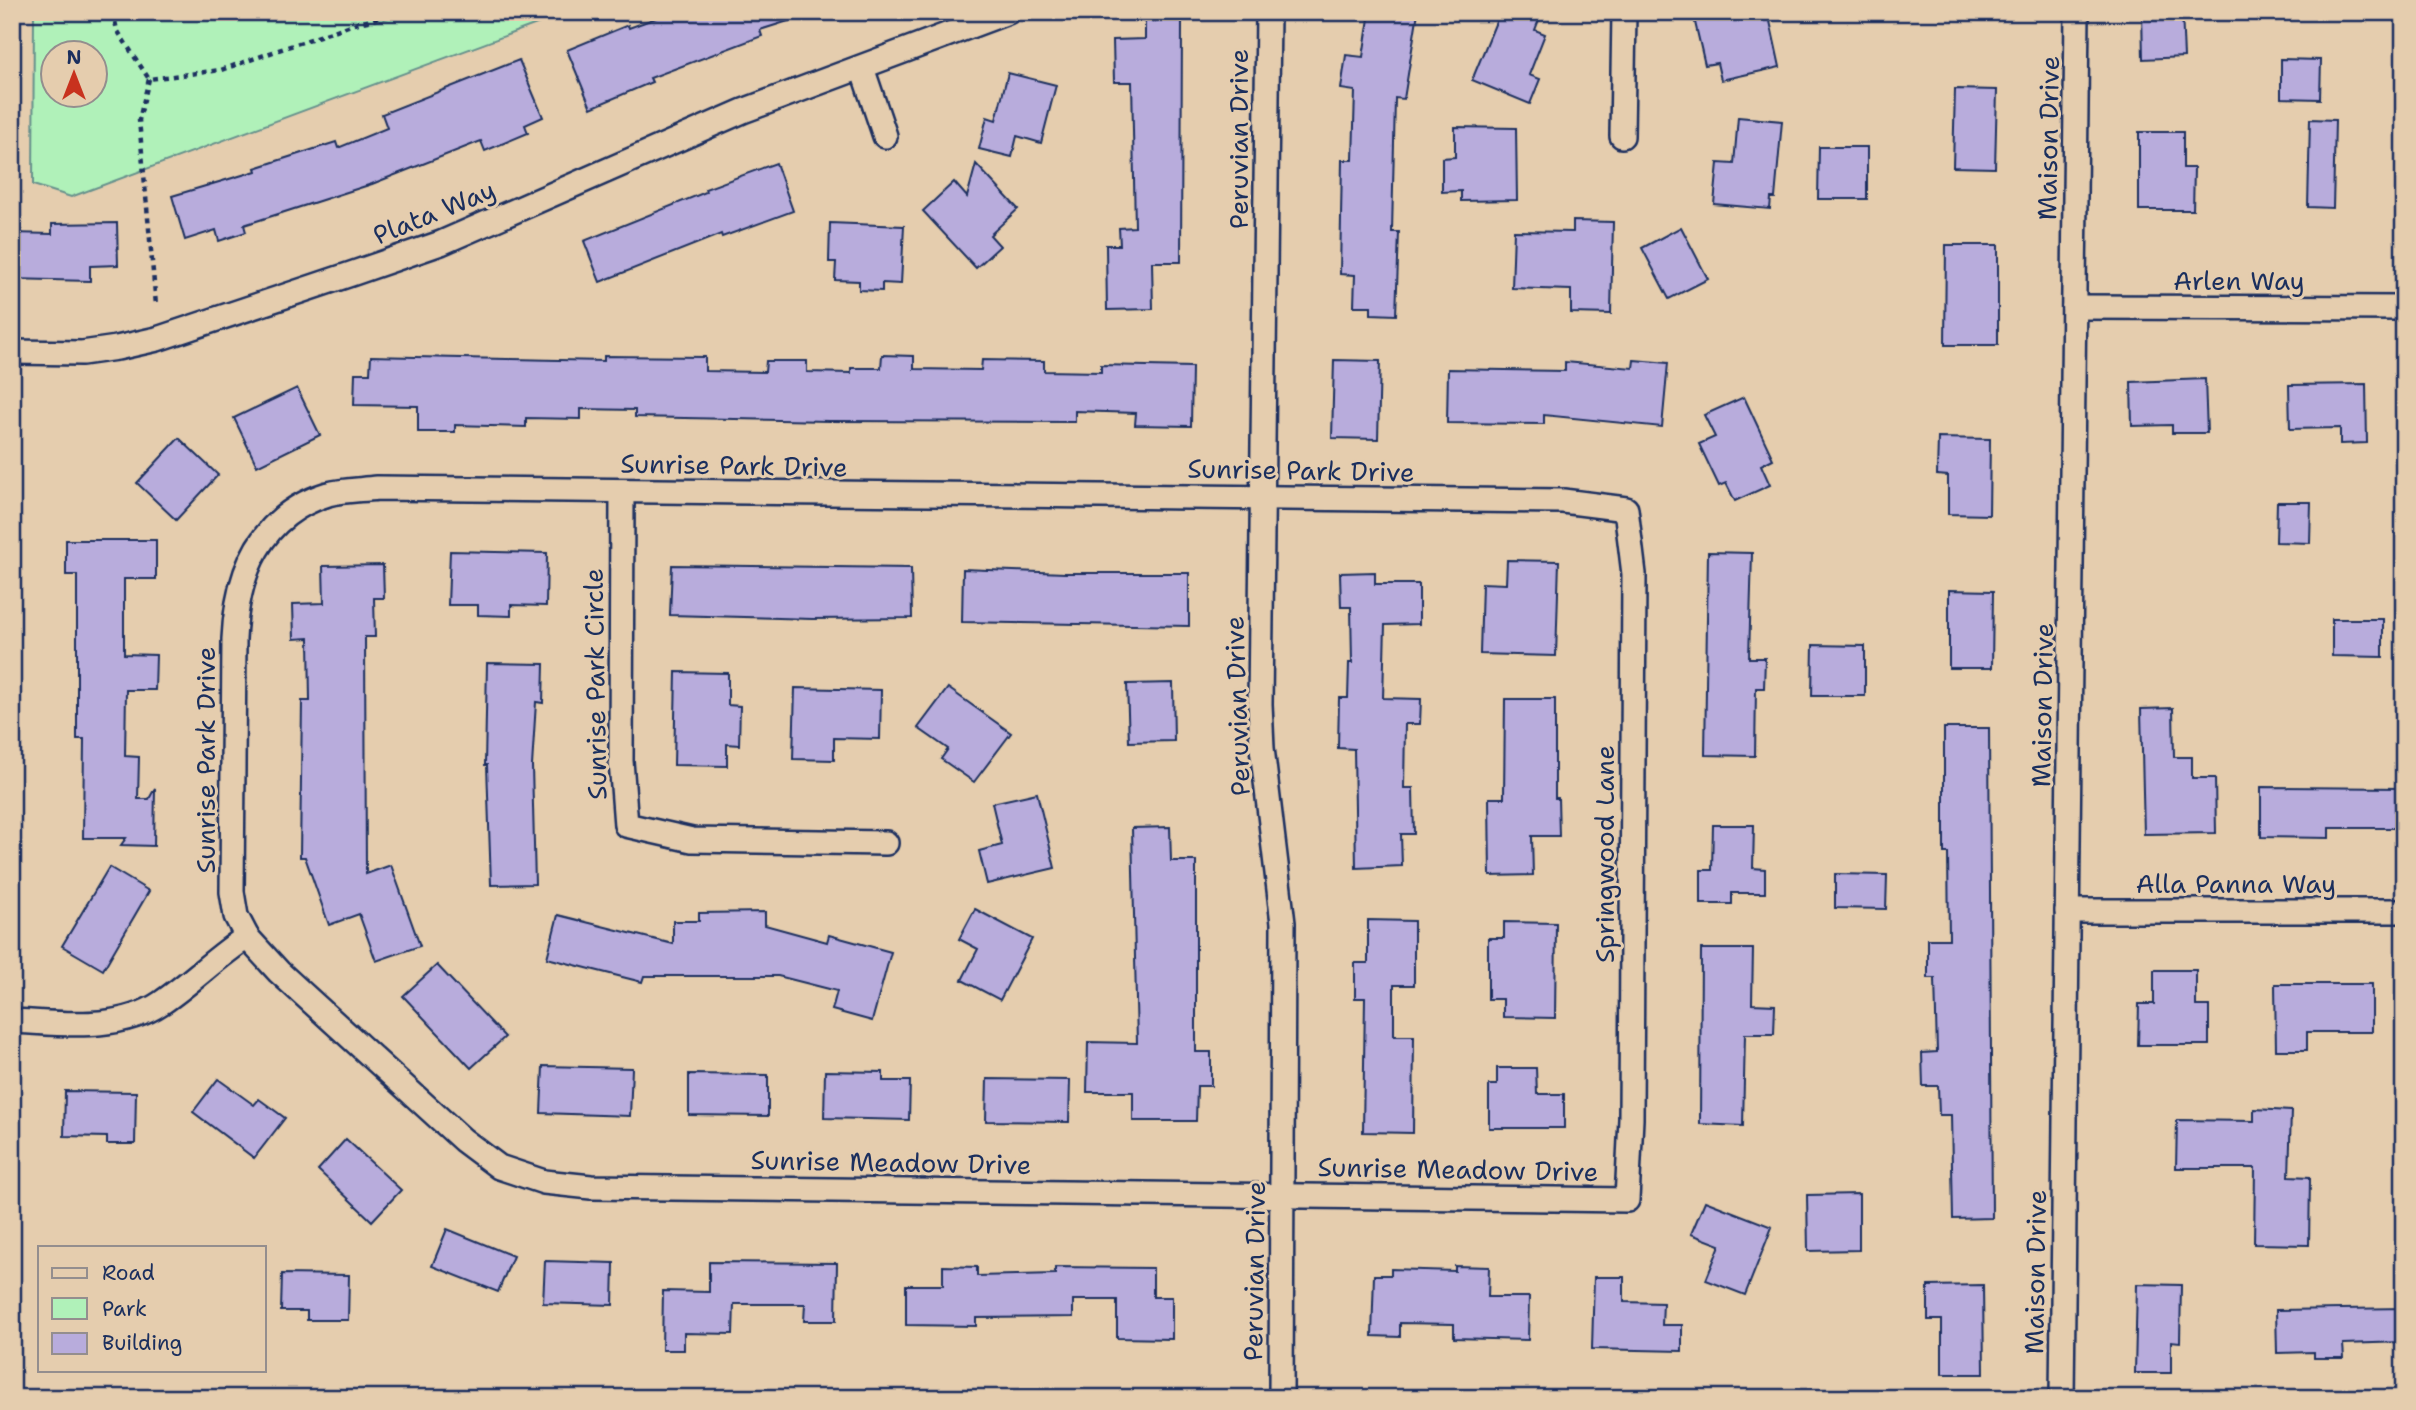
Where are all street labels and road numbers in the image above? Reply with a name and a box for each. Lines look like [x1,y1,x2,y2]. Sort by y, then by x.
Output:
street label: Peruvian Drive [1221,49,1256,229]
street label: Maison Drive [2029,55,2067,221]
street label: Plata Way [368,172,500,252]
street label: Arlen Way [2173,263,2305,298]
street label: Sunrise Park Drive [620,446,848,484]
street label: Sunrise Park Drive [1187,451,1415,489]
street label: Sunrise Park Circle [575,568,615,800]
street label: Peruvian Drive [1216,615,1258,797]
street label: Maison Drive [2023,622,2061,788]
street label: Sunrise Park Drive [188,646,223,874]
street label: Springwood Lane [1587,745,1622,963]
street label: Alla Panna Way [2136,866,2336,901]
street label: Sunrise Meadow Drive [750,1142,1032,1182]
street label: Sunrise Meadow Drive [1317,1149,1599,1189]
street label: Peruvian Drive [1235,1181,1273,1361]
street label: Maison Drive [2016,1189,2054,1355]

